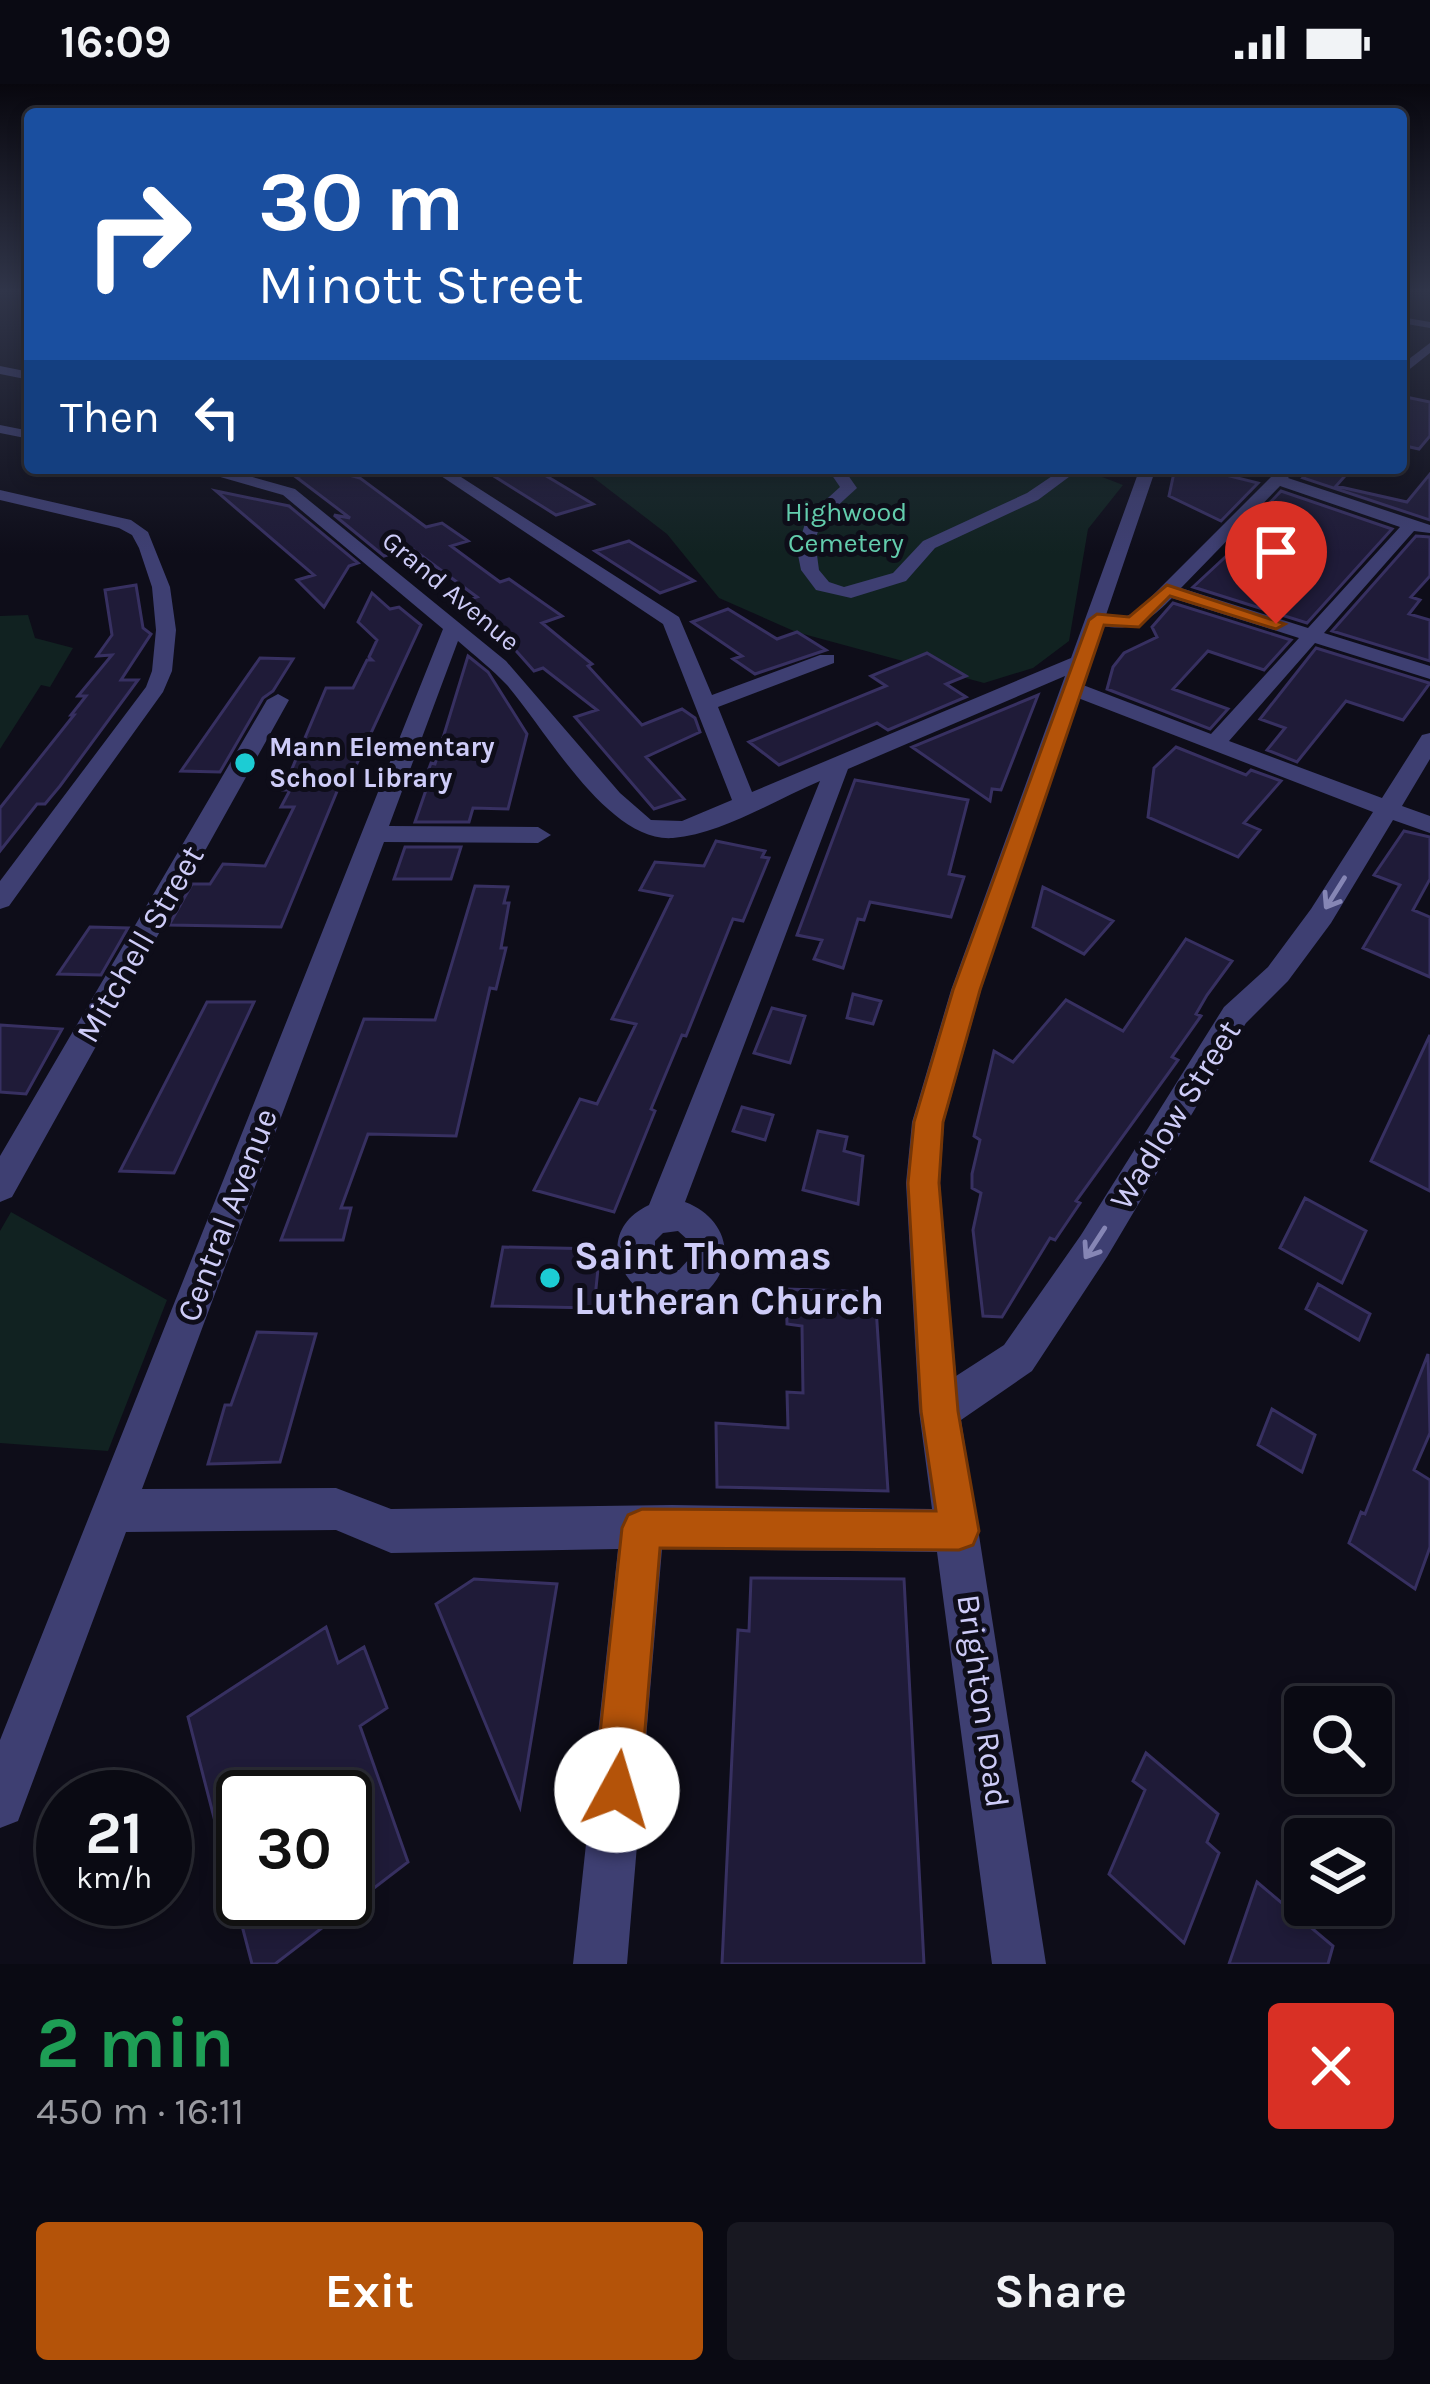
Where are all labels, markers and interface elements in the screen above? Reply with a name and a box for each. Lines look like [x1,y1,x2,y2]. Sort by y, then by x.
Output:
text: 16:09 [60,16,171,68]
text: 30 m [258,153,464,251]
icon: right [60,156,216,312]
text: Minott Street [258,253,584,317]
icon: left [184,384,250,450]
text: Then [60,391,160,443]
park label: Highwood Cemetery [785,496,907,559]
pin [1225,501,1327,624]
icon: arrive [1243,519,1309,585]
street label: Grand Avenue [376,524,526,658]
place label: Mann Elementary School Library [269,731,495,794]
marker: Mann Elementary School Library [232,750,258,776]
street label: Mitchell Street [68,839,212,1049]
one-way arrow [1323,875,1347,909]
street label: Wadlow Street [1102,1013,1248,1217]
street label: Central Avenue [169,1103,285,1327]
one-way arrow [1082,1226,1107,1260]
place label: Saint Thomas Lutheran Church [574,1233,884,1324]
marker: Saint Thomas Lutheran Church [537,1265,563,1291]
street label: Brighton Road [949,1592,1017,1810]
map controls [1284,1686,1392,1926]
button: search [1284,1686,1392,1794]
position arrow [554,1727,680,1853]
speed limit sign: 30 [216,1770,372,1926]
text: 21 [85,1798,143,1868]
button: layers [1284,1818,1392,1926]
text: km/h [76,1860,152,1896]
text: 2 min [36,2001,235,2085]
button: close [1268,2003,1394,2129]
text: 450 m · 16:11 [36,2088,244,2134]
button: Exit [36,2222,703,2360]
button: Share [727,2222,1394,2360]

